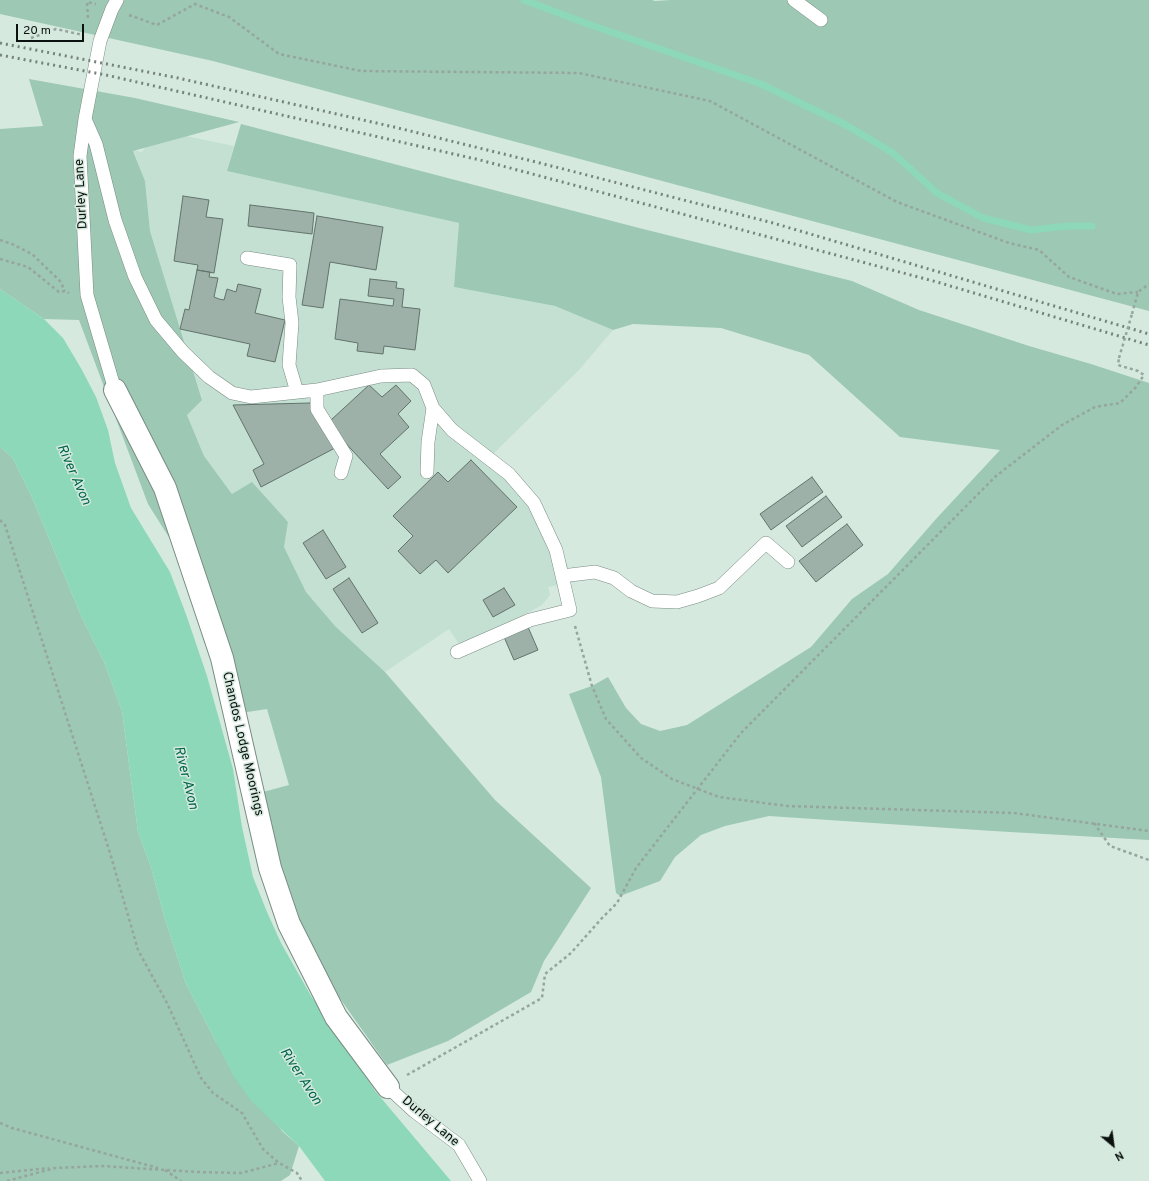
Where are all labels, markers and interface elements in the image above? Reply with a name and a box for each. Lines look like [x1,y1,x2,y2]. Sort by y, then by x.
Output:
scale bar [18,16,86,42]
text: 20 m [23,23,51,39]
street label: Durley Lane [72,159,92,229]
water label: River Avon [52,442,94,508]
street label: Chandos Lodge Moorings [218,670,266,818]
water label: River Avon [169,744,201,812]
water label: River Avon [275,1045,325,1109]
street label: Durley Lane [398,1093,462,1151]
north arrow [1093,1125,1133,1165]
text: N [1112,1147,1126,1164]

